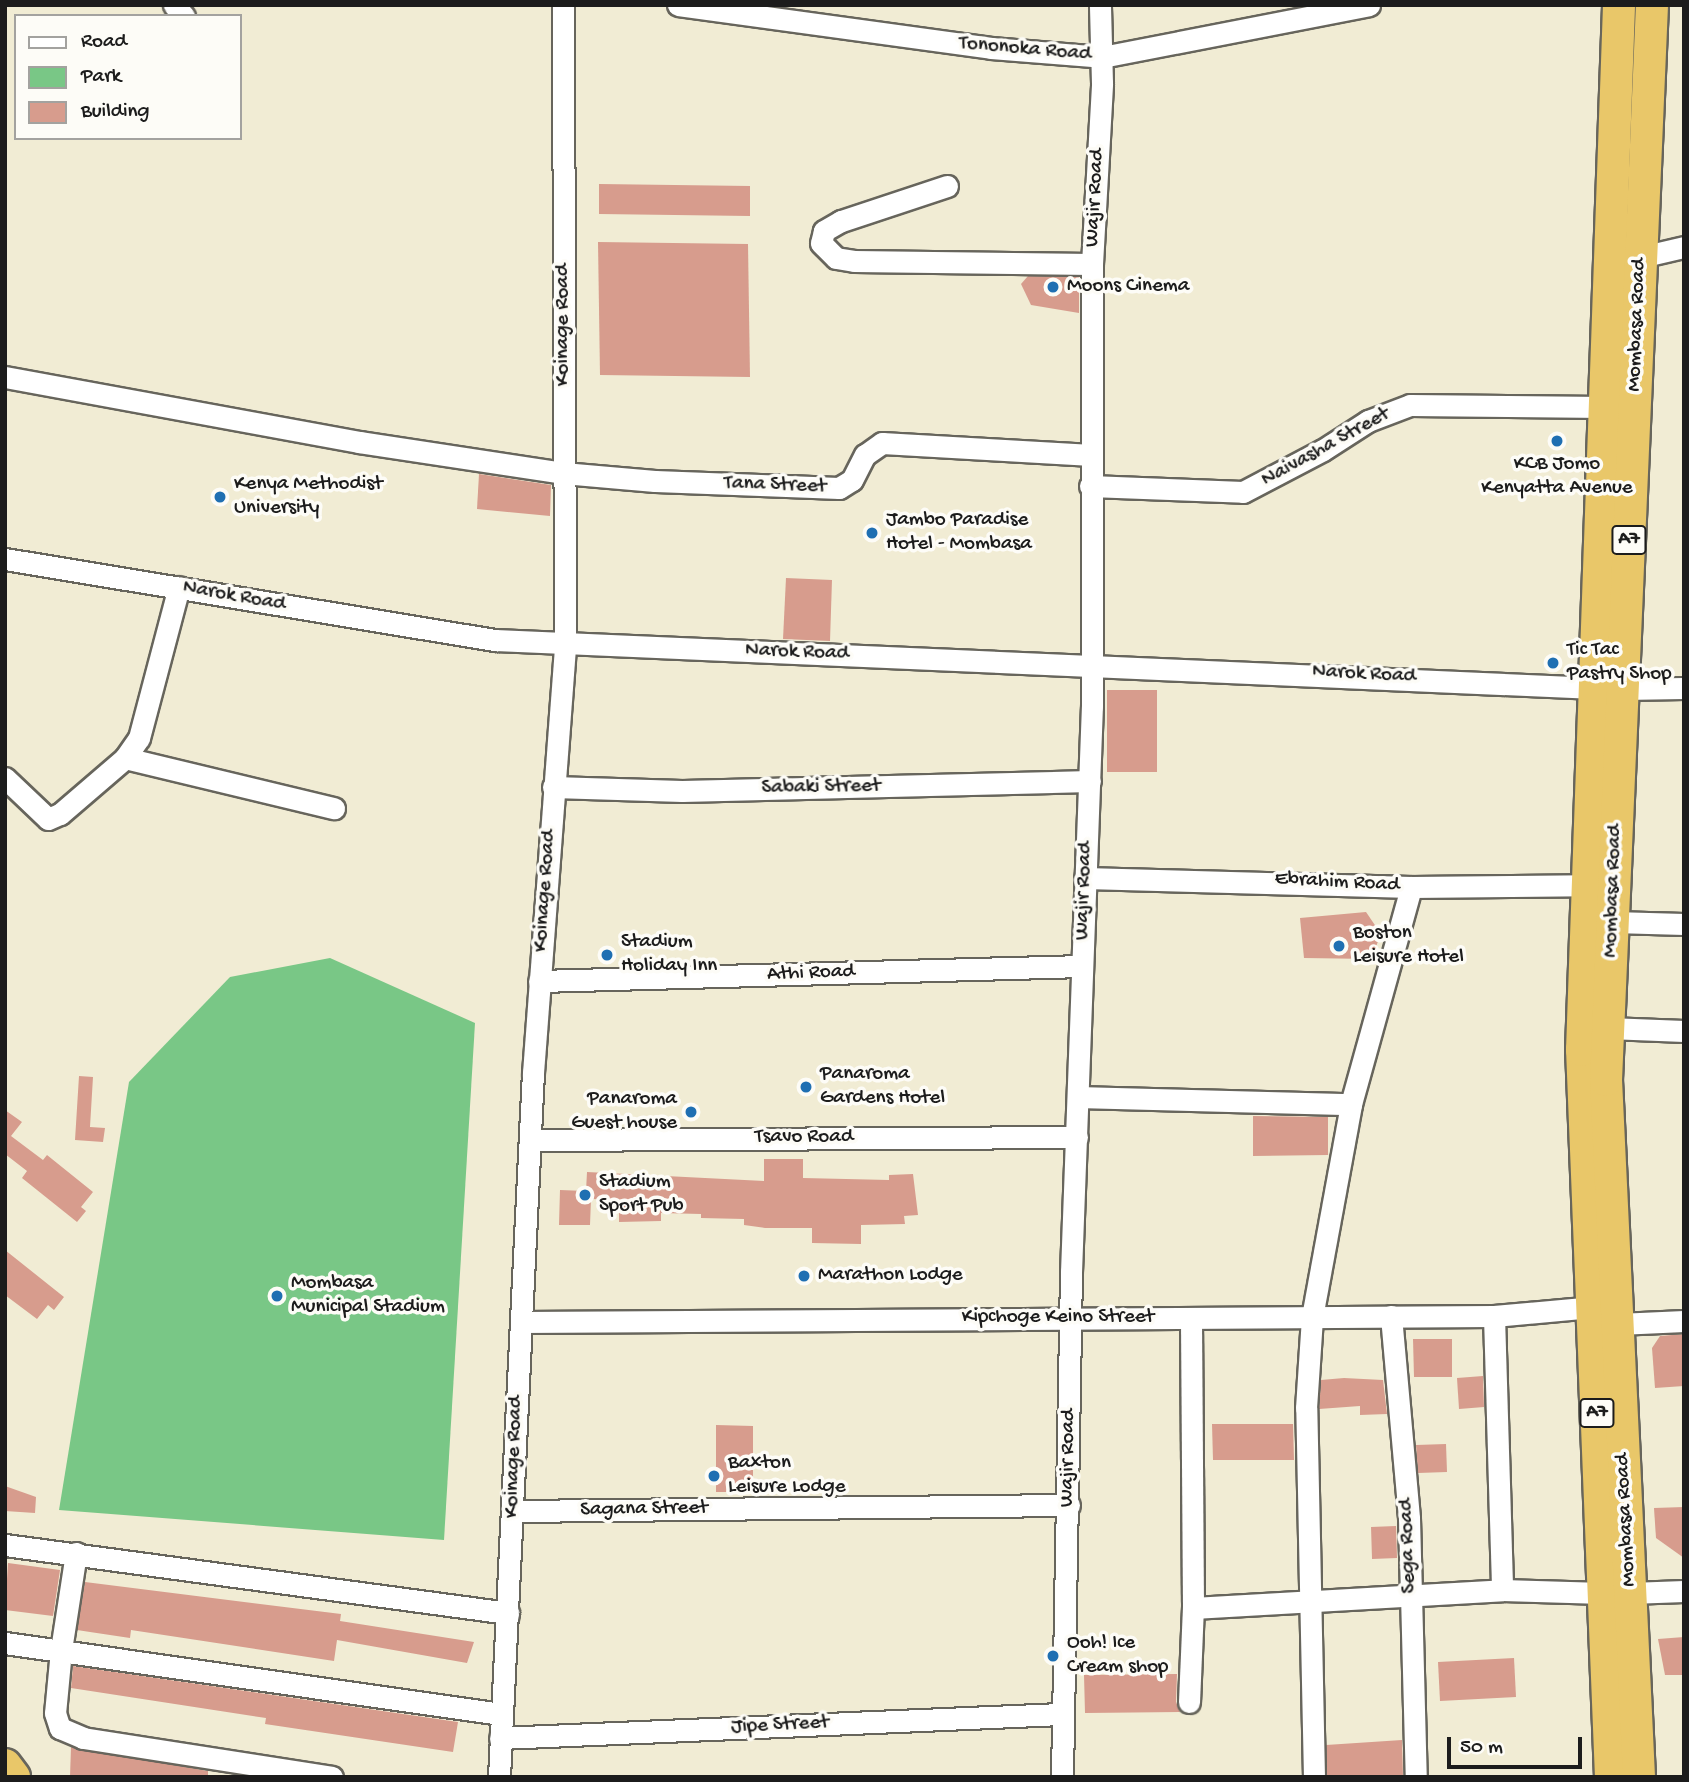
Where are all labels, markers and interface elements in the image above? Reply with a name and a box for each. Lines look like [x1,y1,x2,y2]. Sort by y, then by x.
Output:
legend [14,14,242,140]
text: Road [81,30,127,55]
street label: Tononoka Road [958,32,1092,68]
text: Park [81,65,121,90]
text: Building [81,100,150,125]
street label: Wajir Road [1081,148,1111,248]
street label: Mombasa Road [1623,258,1653,392]
street label: Koinage Road [551,264,577,386]
place label: Moons Cinema [1067,274,1189,300]
marker: Moons Cinema [1045,279,1061,295]
street label: Naivasha Street [1258,402,1394,494]
marker: KCB Jomo Kenyatta Avenue [1549,433,1565,449]
place label: KCB Jomo Kenyatta Avenue [1481,452,1633,502]
place label: Kenya Methodist University [234,472,383,522]
street label: Tana Street [723,472,827,500]
marker: Kenya Methodist University [212,489,228,505]
place label: Jambo Paradise Hotel - Mombasa [886,508,1032,558]
road number: A7 [1610,524,1648,555]
marker: Jambo Paradise Hotel - Mombasa [864,525,880,541]
street label: Narok Road [181,576,287,618]
place label: Tic Tac Pastry Shop [1567,638,1672,688]
street label: Narok Road [745,639,849,667]
marker: Tic Tac Pastry Shop [1545,655,1561,671]
street label: Narok Road [1311,660,1417,690]
street label: Sabaki Street [761,774,881,802]
street label: Mombasa Road [1599,824,1629,958]
street label: Koinage Road [529,829,563,953]
street label: Wajir Road [1071,841,1099,941]
street label: Ebrahim Road [1274,867,1400,899]
place label: Boston Leisure Hotel [1353,921,1464,971]
place label: Stadium Holiday Inn [621,930,717,980]
marker: Boston Leisure Hotel [1331,938,1347,954]
marker: Stadium Holiday Inn [599,947,615,963]
street label: Athi Road [767,960,855,988]
place label: Panaroma Gardens Hotel [820,1062,945,1112]
marker: Panaroma Gardens Hotel [798,1079,814,1095]
place label: Panaroma Guest house [571,1087,677,1137]
marker: Panaroma Guest house [683,1104,699,1120]
street label: Tsavo Road [755,1125,853,1151]
place label: Stadium Sport Pub [599,1170,683,1220]
marker: Stadium Sport Pub [577,1187,593,1203]
place label: Marathon Lodge [818,1263,963,1289]
marker: Marathon Lodge [796,1268,812,1284]
place label: Mombasa Municipal Stadium [291,1271,445,1321]
marker: Mombasa Municipal Stadium [269,1288,285,1304]
street label: Kipchoge Keino Street [962,1305,1154,1331]
street label: Koinage Road [500,1395,530,1519]
road number: A7 [1578,1398,1616,1428]
street label: Wajir Road [1056,1409,1082,1507]
place label: Baxton Leisure Lodge [728,1451,846,1501]
street label: Mombasa Road [1611,1453,1643,1587]
marker: Baxton Leisure Lodge [706,1468,722,1484]
street label: Sagana Street [580,1496,708,1524]
street label: Sega Road [1395,1498,1423,1594]
place label: Ooh! Ice Cream shop [1067,1631,1168,1681]
marker: Ooh! Ice Cream shop [1045,1648,1061,1664]
street label: Jipe Street [730,1711,830,1741]
scale bar [1451,1722,1586,1766]
text: 50 m [1460,1736,1503,1761]

